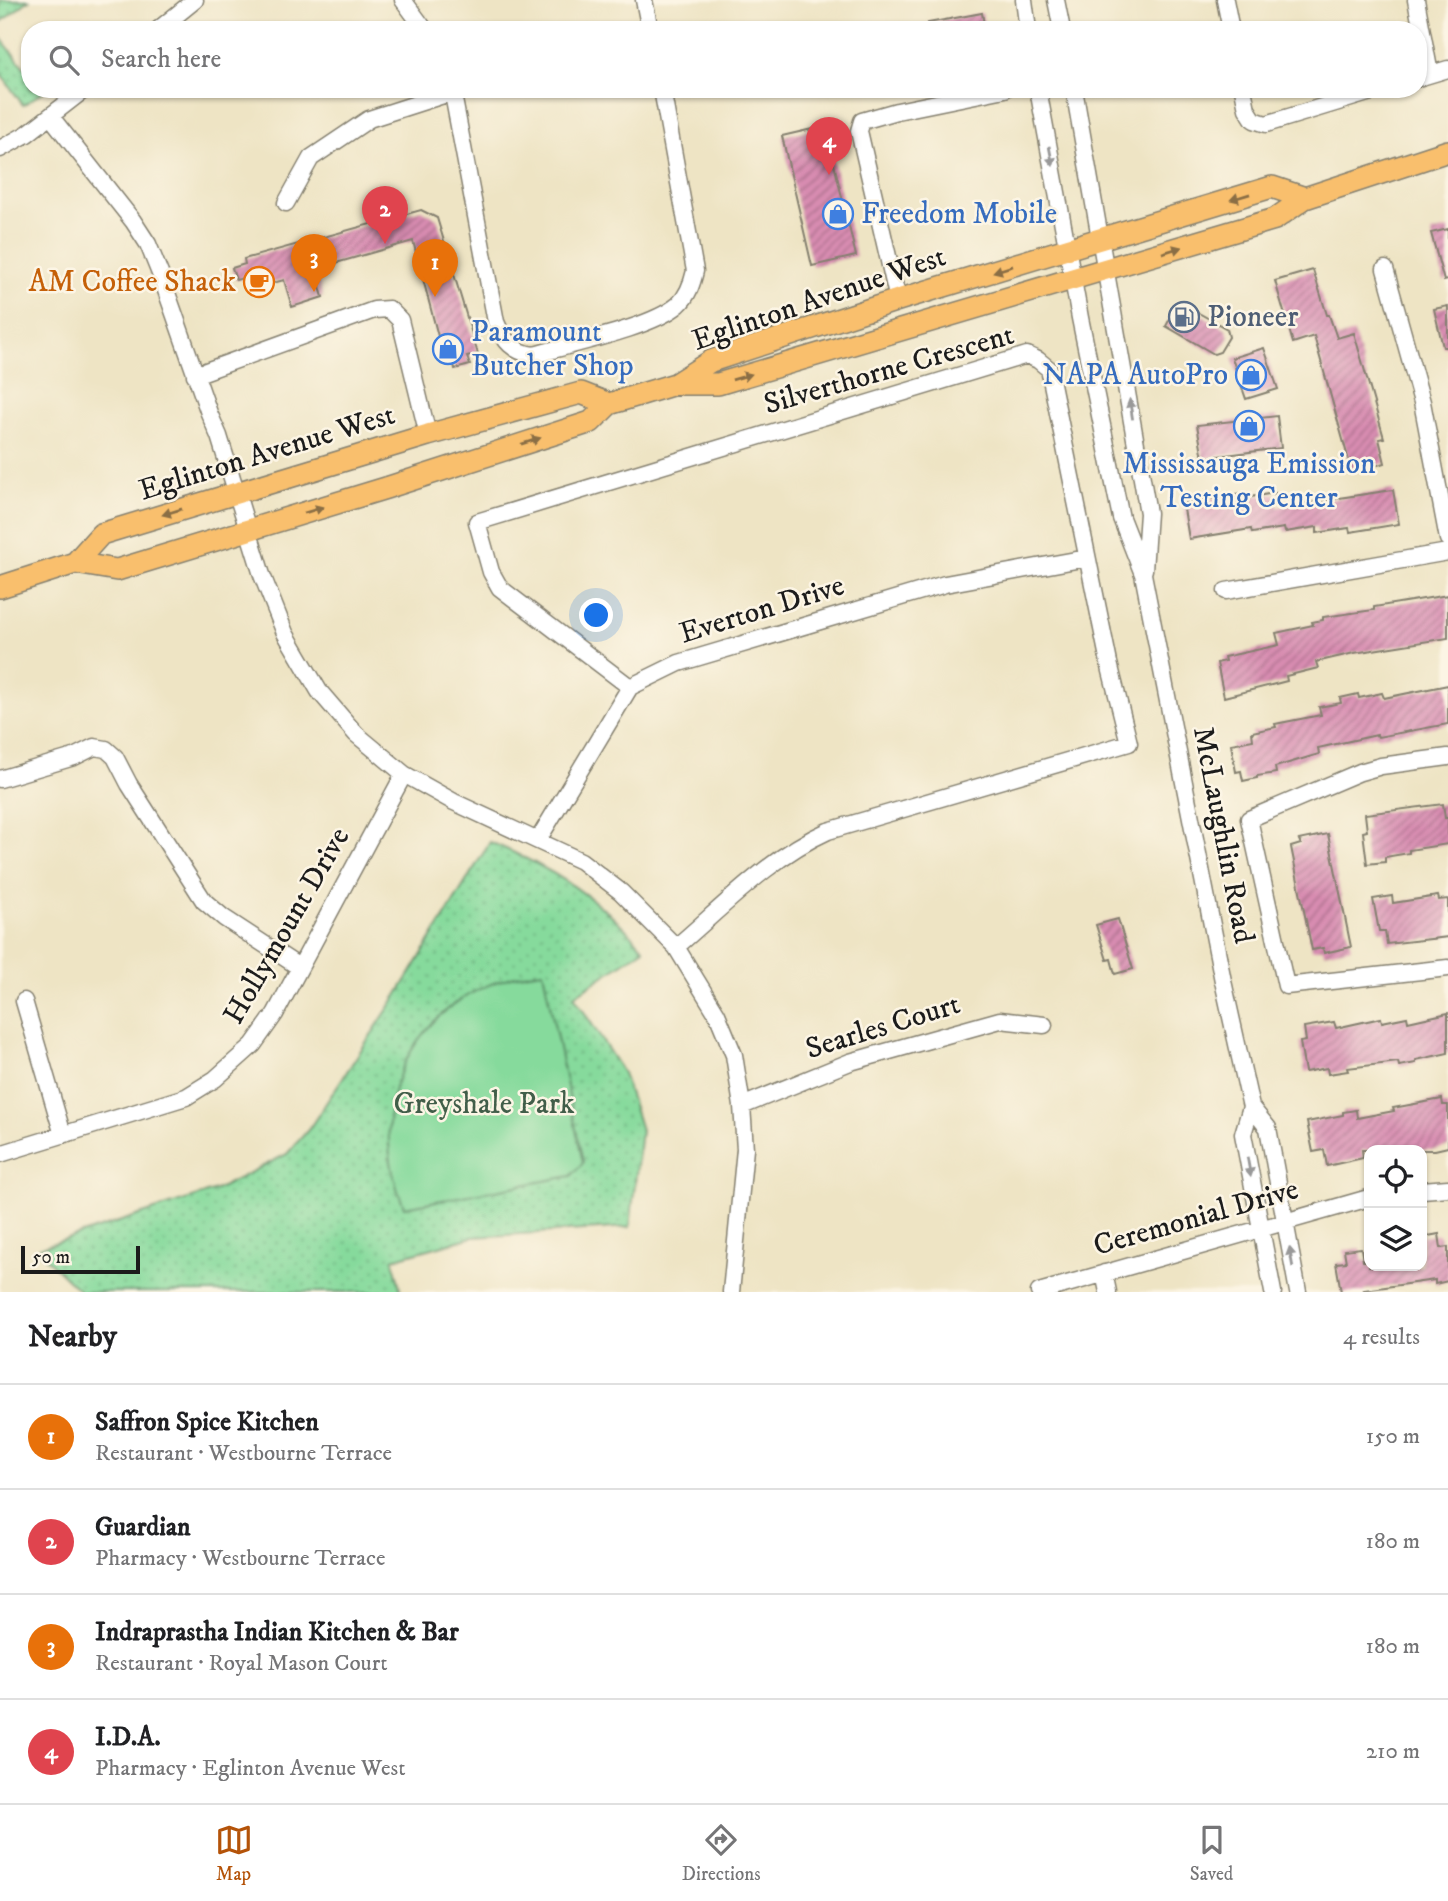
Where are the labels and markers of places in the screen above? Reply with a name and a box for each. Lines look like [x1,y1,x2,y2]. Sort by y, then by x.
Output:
pin: 4 [806,117,852,175]
pin: 2 [362,186,408,244]
place label: Freedom Mobile [861,196,1057,233]
shop icon: Freedom Mobile [821,197,855,231]
pin: 3 [291,234,337,292]
pin: 1 [412,239,458,297]
place label: AM Coffee Shack [29,264,236,301]
cafe icon: AM Coffee Shack [242,265,276,299]
place label: Pioneer [1207,299,1298,336]
fuel station icon: Pioneer [1167,300,1201,334]
place label: Paramount Butcher Shop [471,314,634,385]
shop icon: Paramount Butcher Shop [431,332,465,366]
place label: NAPA AutoPro [1042,357,1228,394]
shop icon: NAPA AutoPro [1234,358,1268,392]
shop icon: Mississauga Emission Testing Center [1232,409,1266,443]
place label: Mississauga Emission Testing Center [1122,446,1376,517]

